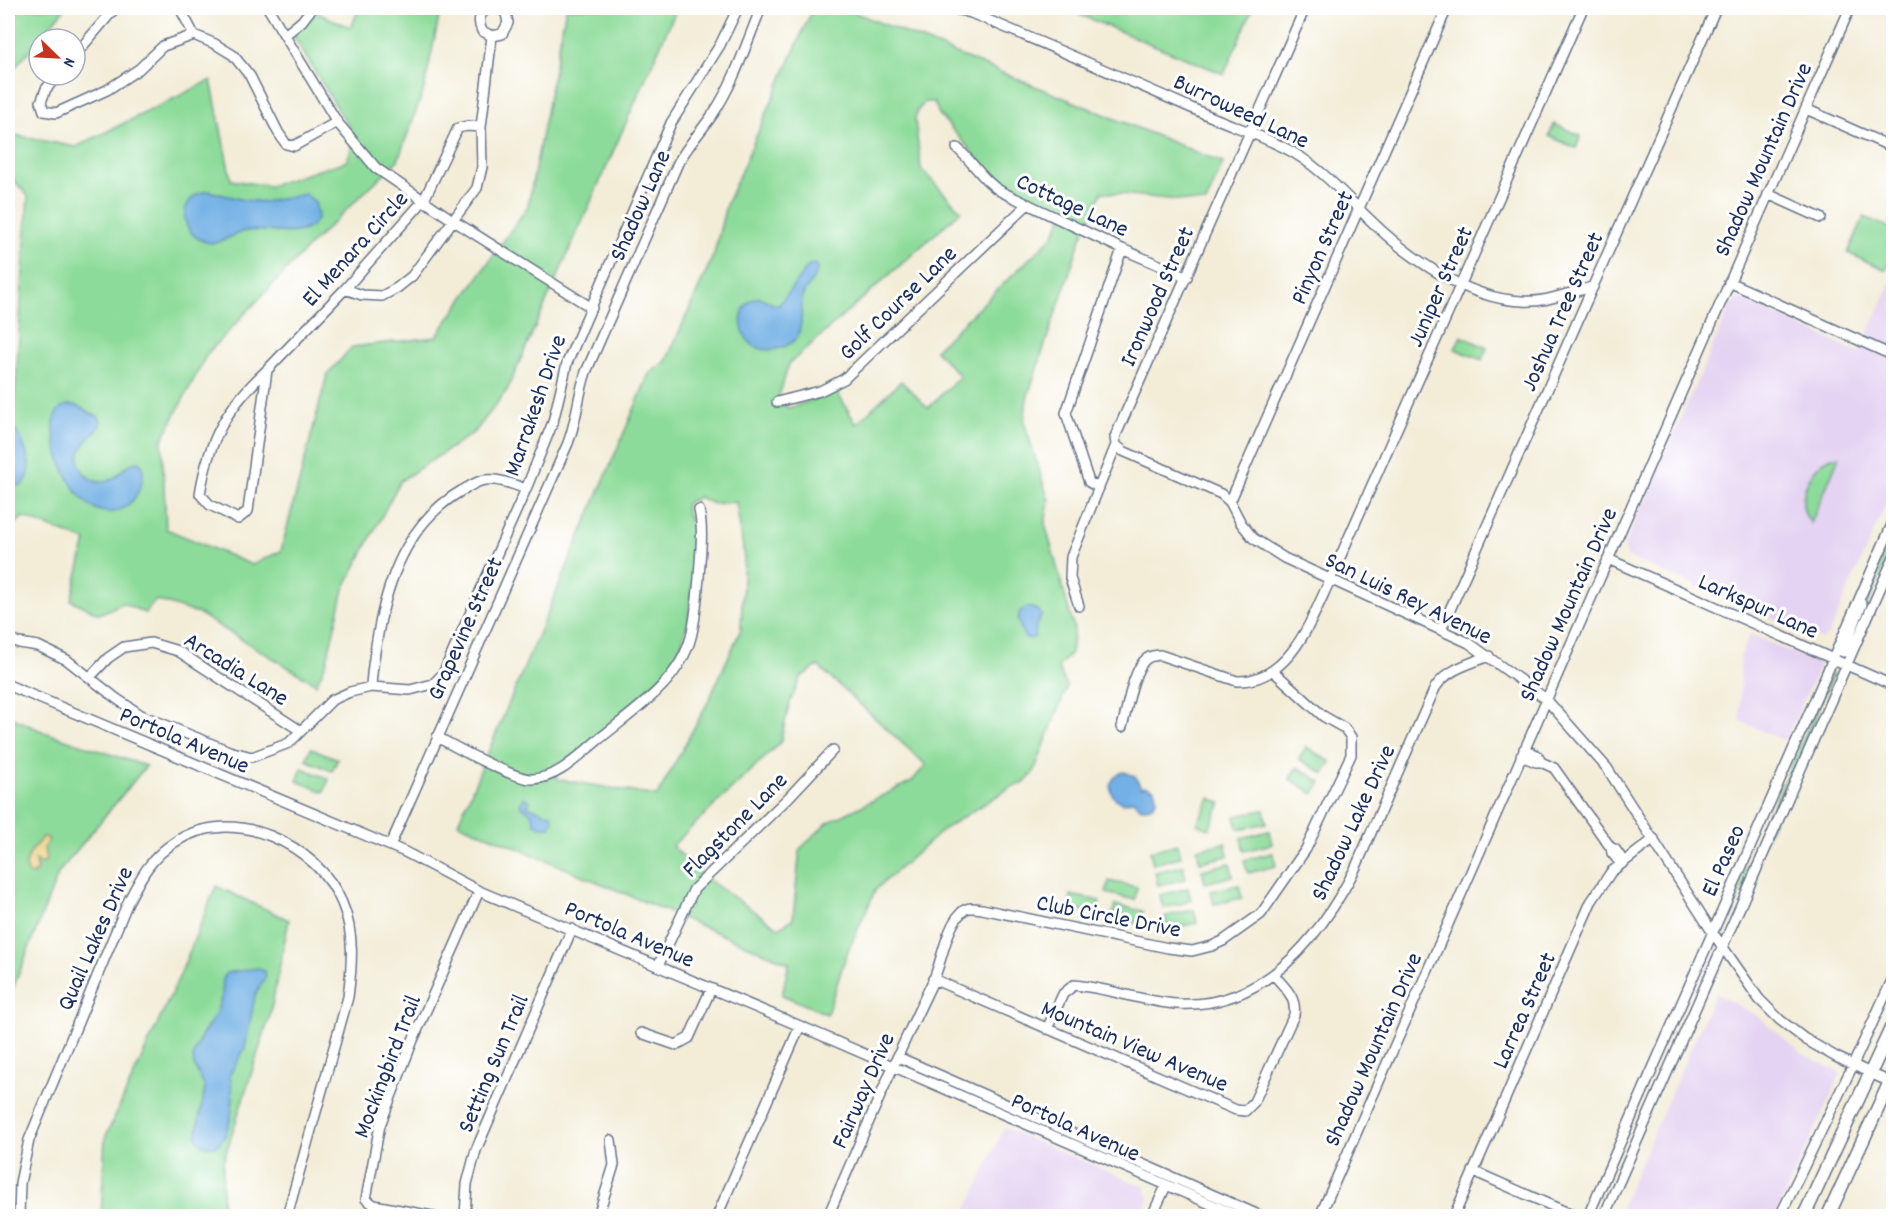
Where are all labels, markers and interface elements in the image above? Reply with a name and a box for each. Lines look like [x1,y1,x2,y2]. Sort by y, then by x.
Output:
north arrow [27,27,87,87]
text: N [56,54,81,70]
street label: Shadow Mountain Drive [1707,58,1823,263]
street label: Burroweed Lane [1167,66,1314,159]
street label: Shadow Lane [602,145,681,267]
street label: Cottage Lane [1010,166,1134,248]
street label: El Menara Circle [295,184,418,316]
street label: Pinyon Street [1283,186,1364,311]
street label: Juniper Street [1400,221,1484,353]
street label: Ironwood Street [1113,222,1205,373]
street label: Joshua Tree Street [1513,227,1614,397]
street label: Golf Course Lane [832,239,966,370]
street label: Marrakesh Drive [497,331,577,481]
street label: Shadow Mountain Drive [1512,503,1628,708]
street label: San Luis Rey Avenue [1319,545,1497,655]
street label: Grapevine Street [420,552,514,706]
street label: Larkspur Lane [1692,566,1823,649]
street label: Arcadia Lane [176,625,294,716]
street label: Portola Avenue [114,699,254,784]
street label: Shadow Lake Drive [1304,740,1406,907]
street label: Flagstone Lane [675,765,797,887]
street label: El Paseo [1694,820,1756,903]
street label: Quail Lakes Drive [50,862,144,1017]
street label: Club Circle Drive [1033,887,1184,949]
street label: Portola Avenue [559,893,699,978]
street label: Larrea Street [1485,947,1567,1075]
street label: Shadow Mountain Drive [1317,948,1433,1153]
street label: Setting Sun Trail [450,989,539,1139]
street label: Mockingbird Trail [346,990,432,1143]
street label: Mountain View Avenue [1035,993,1233,1103]
street label: Fairway Drive [824,1028,905,1155]
street label: Portola Avenue [1005,1085,1145,1172]

